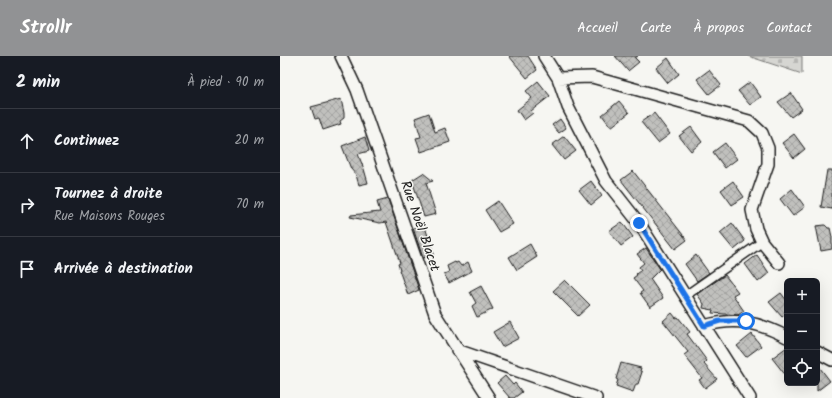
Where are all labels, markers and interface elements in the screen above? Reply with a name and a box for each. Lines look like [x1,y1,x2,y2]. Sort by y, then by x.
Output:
text: Strollr [20,13,72,43]
text: Accueil [577,17,618,39]
text: Carte [640,17,671,39]
text: À propos [693,17,744,39]
text: Contact [766,17,812,39]
text: 2 min [16,69,60,96]
text: À pied · 90 m [187,72,264,93]
text: Continuez [54,129,119,153]
icon: ahead [16,130,38,152]
text: 20 m [234,130,264,151]
street label: Rue Noël Blacet [394,178,446,275]
text: Tournez à droite [54,182,162,206]
icon: right [16,194,38,216]
text: 70 m [236,194,264,215]
text: Rue Maisons Rouges [54,206,165,227]
route end [630,214,648,232]
text: Arrivée à destination [54,257,193,281]
icon: arrive [16,258,38,280]
map controls [784,278,820,386]
button: + [784,278,820,314]
route start [737,312,755,330]
button: − [784,314,820,350]
button: locate [784,350,820,386]

